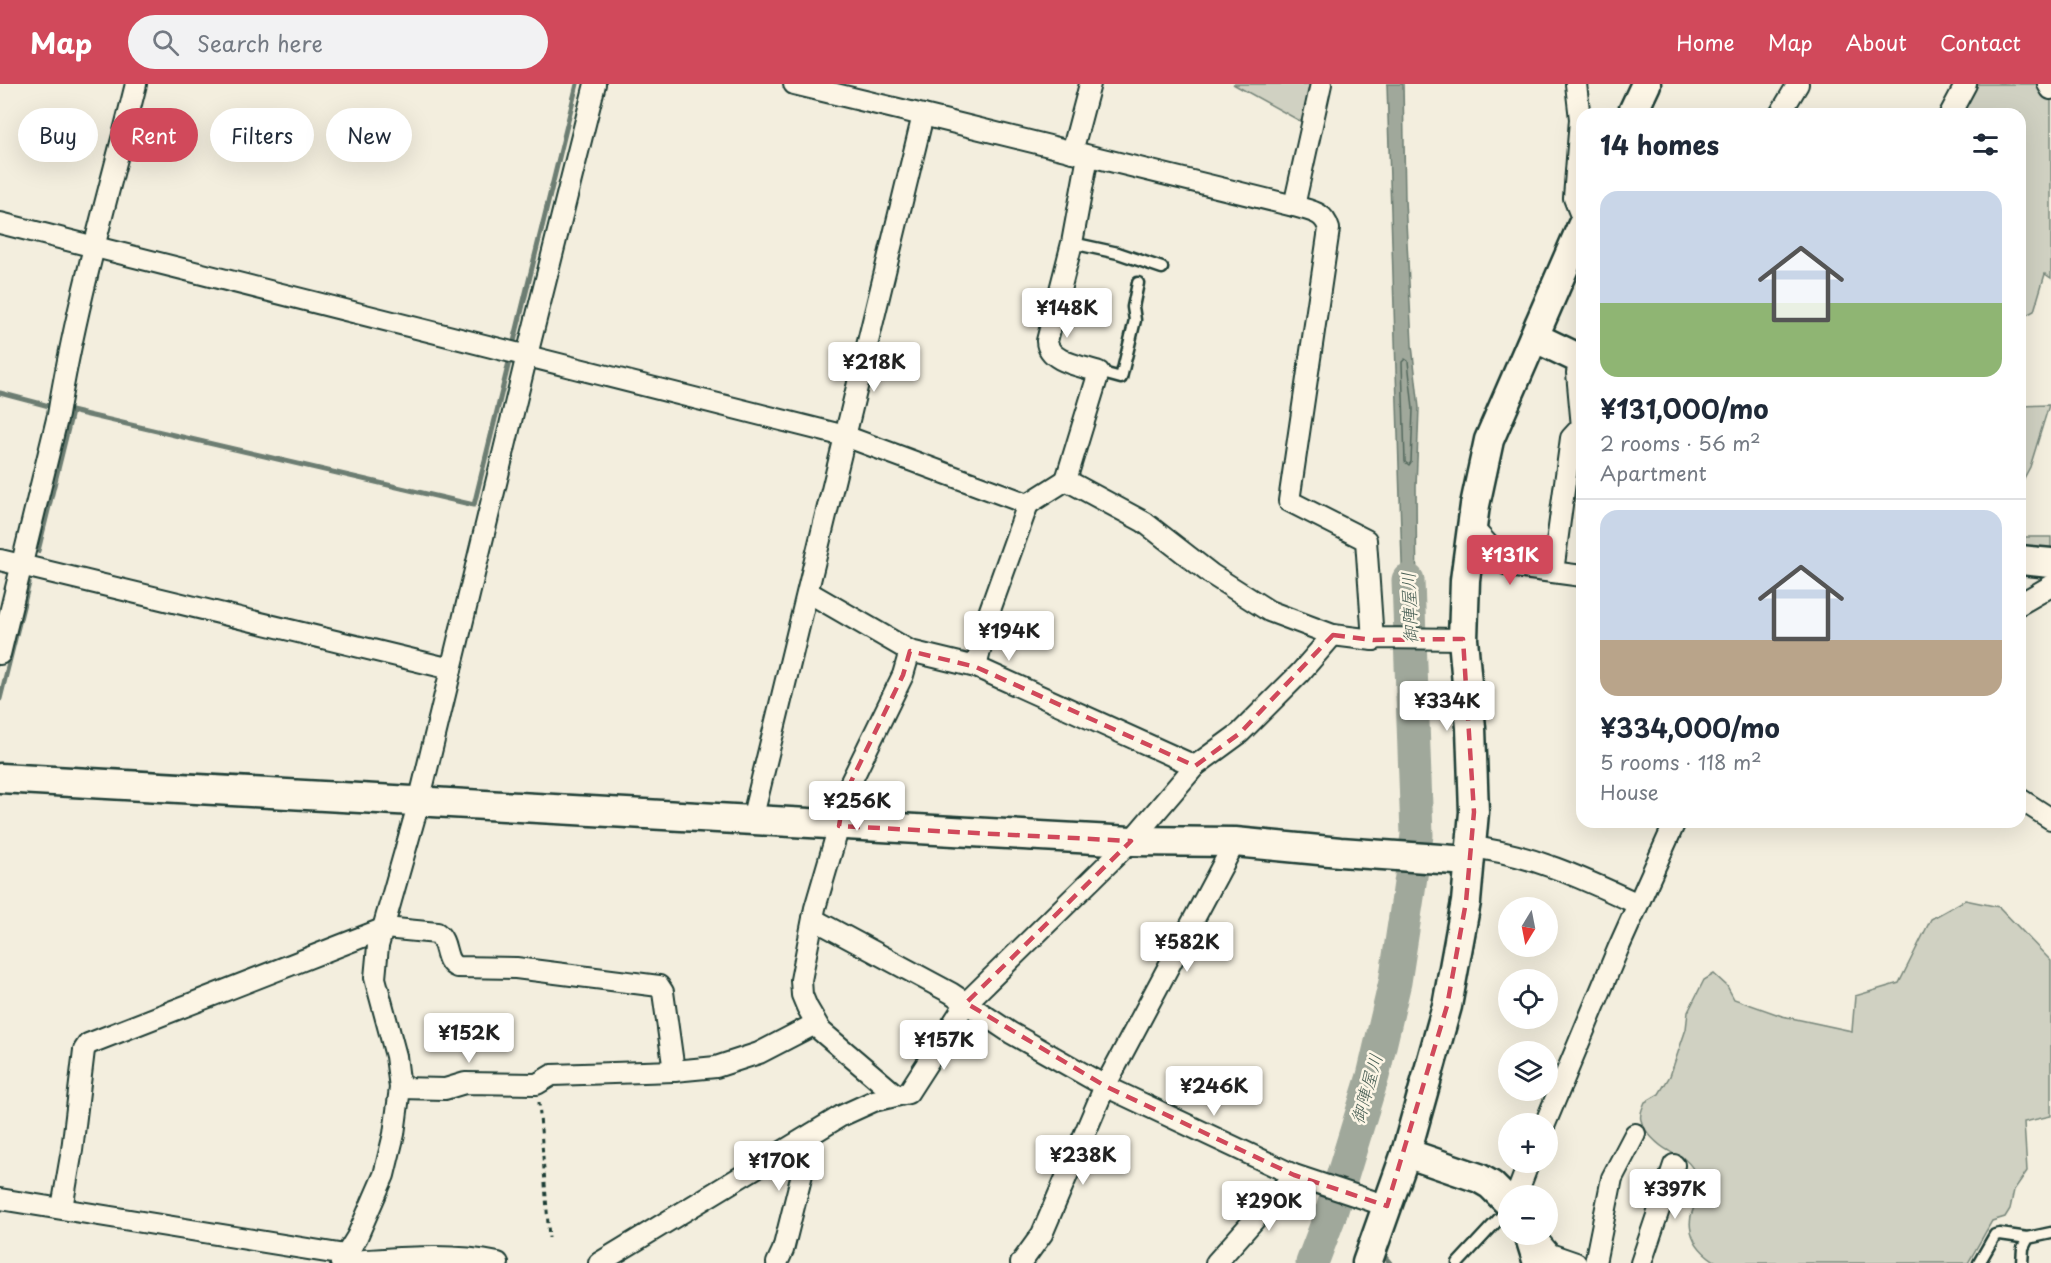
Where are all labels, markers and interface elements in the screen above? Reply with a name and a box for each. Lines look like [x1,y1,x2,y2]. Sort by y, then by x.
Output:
search box [128,15,548,69]
text: Map [30,21,92,64]
icon: search [149,26,182,59]
text: Search here [197,26,323,59]
text: Home [1676,26,1735,58]
text: Map [1768,26,1813,58]
text: About [1846,26,1907,58]
text: Contact [1940,26,2021,58]
chip: Buy [18,108,98,162]
chip: Rent [110,108,198,162]
chip: Filters [210,108,314,162]
chip: New [326,108,412,162]
text: 14 homes [1600,125,1719,164]
icon: filters [1969,128,2002,161]
icon: home [1747,230,1855,338]
pin: ¥148K [1025,288,1109,339]
text: ¥148K [1036,292,1098,322]
pin: ¥218K [832,342,916,393]
text: ¥218K [842,346,906,376]
text: ¥131,000/mo [1600,389,1769,428]
text: 2 rooms · 56 m² [1600,428,1761,458]
text: Apartment [1600,458,1707,488]
pin: ¥131K [1468,535,1552,586]
text: ¥131K [1481,539,1539,569]
icon: home [1747,549,1855,657]
water label: 御陣屋川 [1394,572,1423,645]
pin: ¥194K [967,611,1051,662]
text: ¥194K [978,615,1040,645]
pin: ¥334K [1405,681,1489,732]
text: ¥334K [1414,685,1480,715]
text: ¥334,000/mo [1600,708,1780,747]
text: 5 rooms · 118 m² [1600,747,1762,777]
text: House [1600,777,1659,807]
pin: ¥256K [815,781,899,832]
text: ¥256K [823,785,891,815]
north arrow [1498,897,1558,957]
map controls [1498,897,1558,1245]
pin: ¥582K [1145,922,1229,973]
text: ¥582K [1154,926,1220,956]
button: locate [1498,969,1558,1029]
pin: ¥152K [427,1013,511,1064]
text: ¥152K [438,1017,500,1047]
pin: ¥157K [902,1020,986,1071]
text: ¥157K [914,1024,974,1054]
button: layers [1498,1041,1558,1101]
water label: 御陣屋川 [1343,1050,1388,1127]
pin: ¥246K [1172,1066,1256,1117]
text: ¥246K [1180,1070,1248,1100]
button: + [1498,1113,1558,1173]
pin: ¥238K [1041,1135,1125,1186]
text: ¥238K [1050,1139,1117,1169]
pin: ¥170K [737,1141,821,1192]
text: ¥170K [748,1145,810,1175]
pin: ¥397K [1633,1169,1717,1220]
text: ¥397K [1644,1173,1706,1203]
pin: ¥290K [1227,1181,1311,1232]
text: ¥290K [1236,1185,1302,1215]
button: − [1498,1185,1558,1245]

